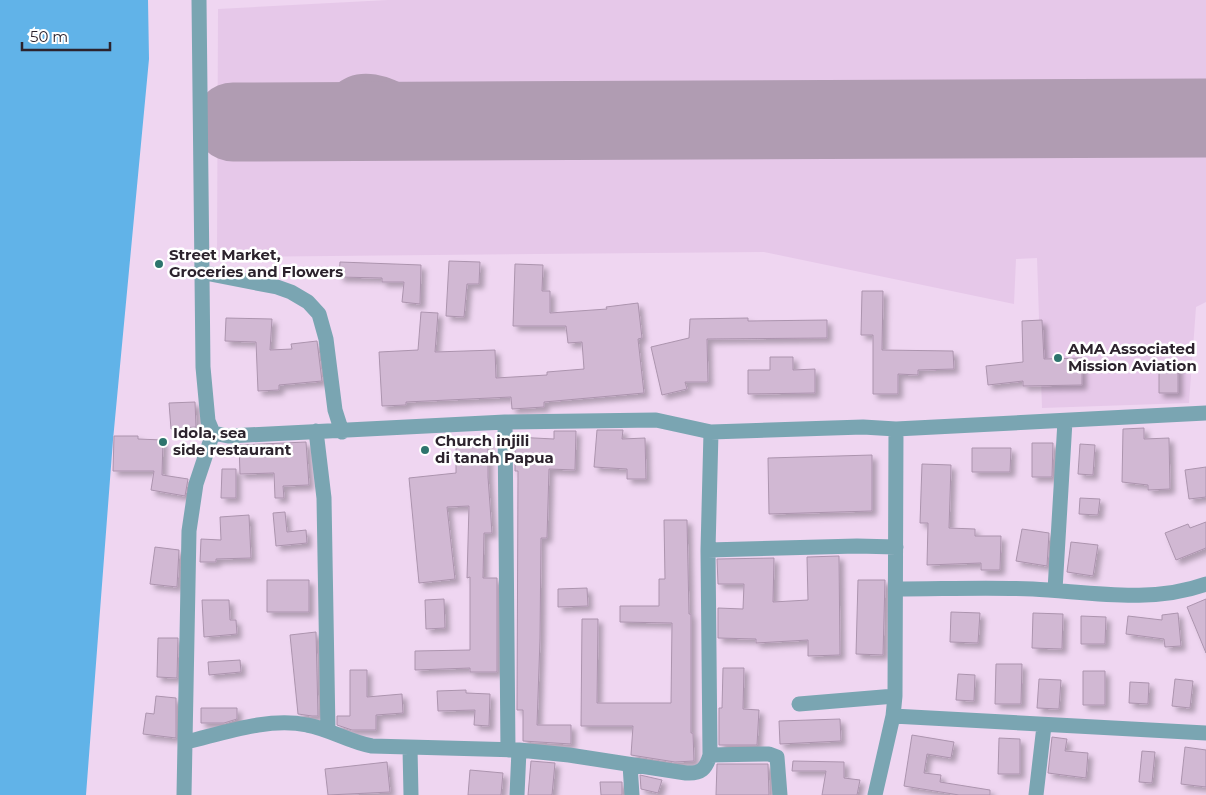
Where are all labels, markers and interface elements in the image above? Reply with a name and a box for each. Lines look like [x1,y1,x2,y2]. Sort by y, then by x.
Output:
scale bar [22,20,110,52]
text: 50 m [30,27,68,46]
place label: Street Market, Groceries and Flowers [169,245,343,281]
marker: Street Market, Groceries and Flowers [153,258,165,270]
place label: AMA Associated Mission Aviation [1067,339,1197,375]
marker: AMA Associated Mission Aviation [1052,352,1064,364]
place label: Idola, sea side restaurant [173,423,292,459]
place label: Church injili di tanah Papua [435,431,554,467]
marker: Idola, sea side restaurant [157,436,169,448]
marker: Church injili di tanah Papua [419,444,431,456]

